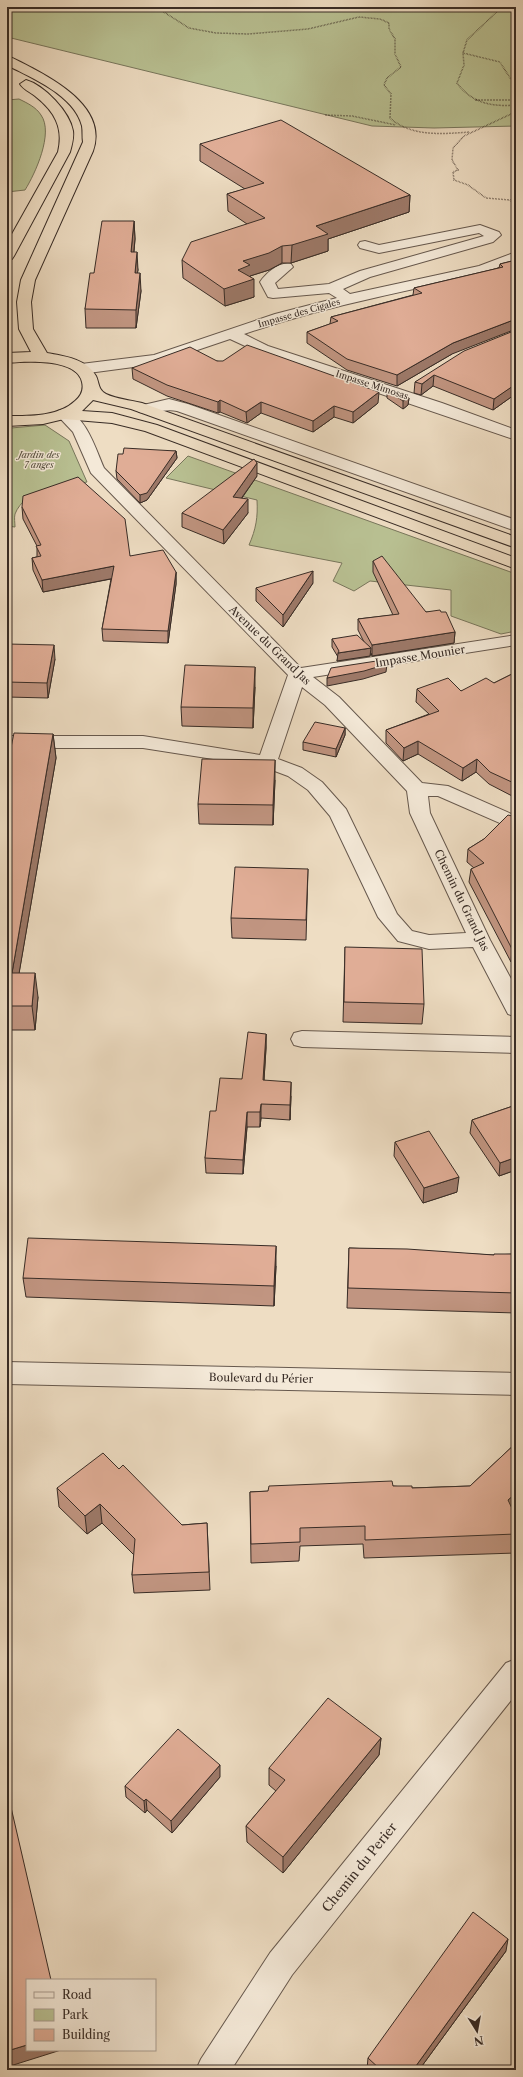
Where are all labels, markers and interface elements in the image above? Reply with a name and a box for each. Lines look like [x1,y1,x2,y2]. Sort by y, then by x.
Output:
street label: Impasse des Cigales [257,296,341,330]
street label: Impasse Mimosas [334,368,410,401]
park label: Jardin des 7 anges [15,449,60,470]
street label: Avenue du Grand Jas [225,602,314,688]
street label: Impasse Mounier [374,642,466,670]
street label: Chemin du Grand Jas [431,847,493,953]
street label: Boulevard du Périer [209,1370,314,1386]
street label: Chemin du Perier [318,1819,400,1915]
legend [26,1979,156,2051]
text: Road [62,1987,92,2002]
text: Park [62,2007,89,2022]
north arrow [457,2011,497,2051]
text: Building [62,2027,110,2042]
text: N [472,2033,485,2049]

